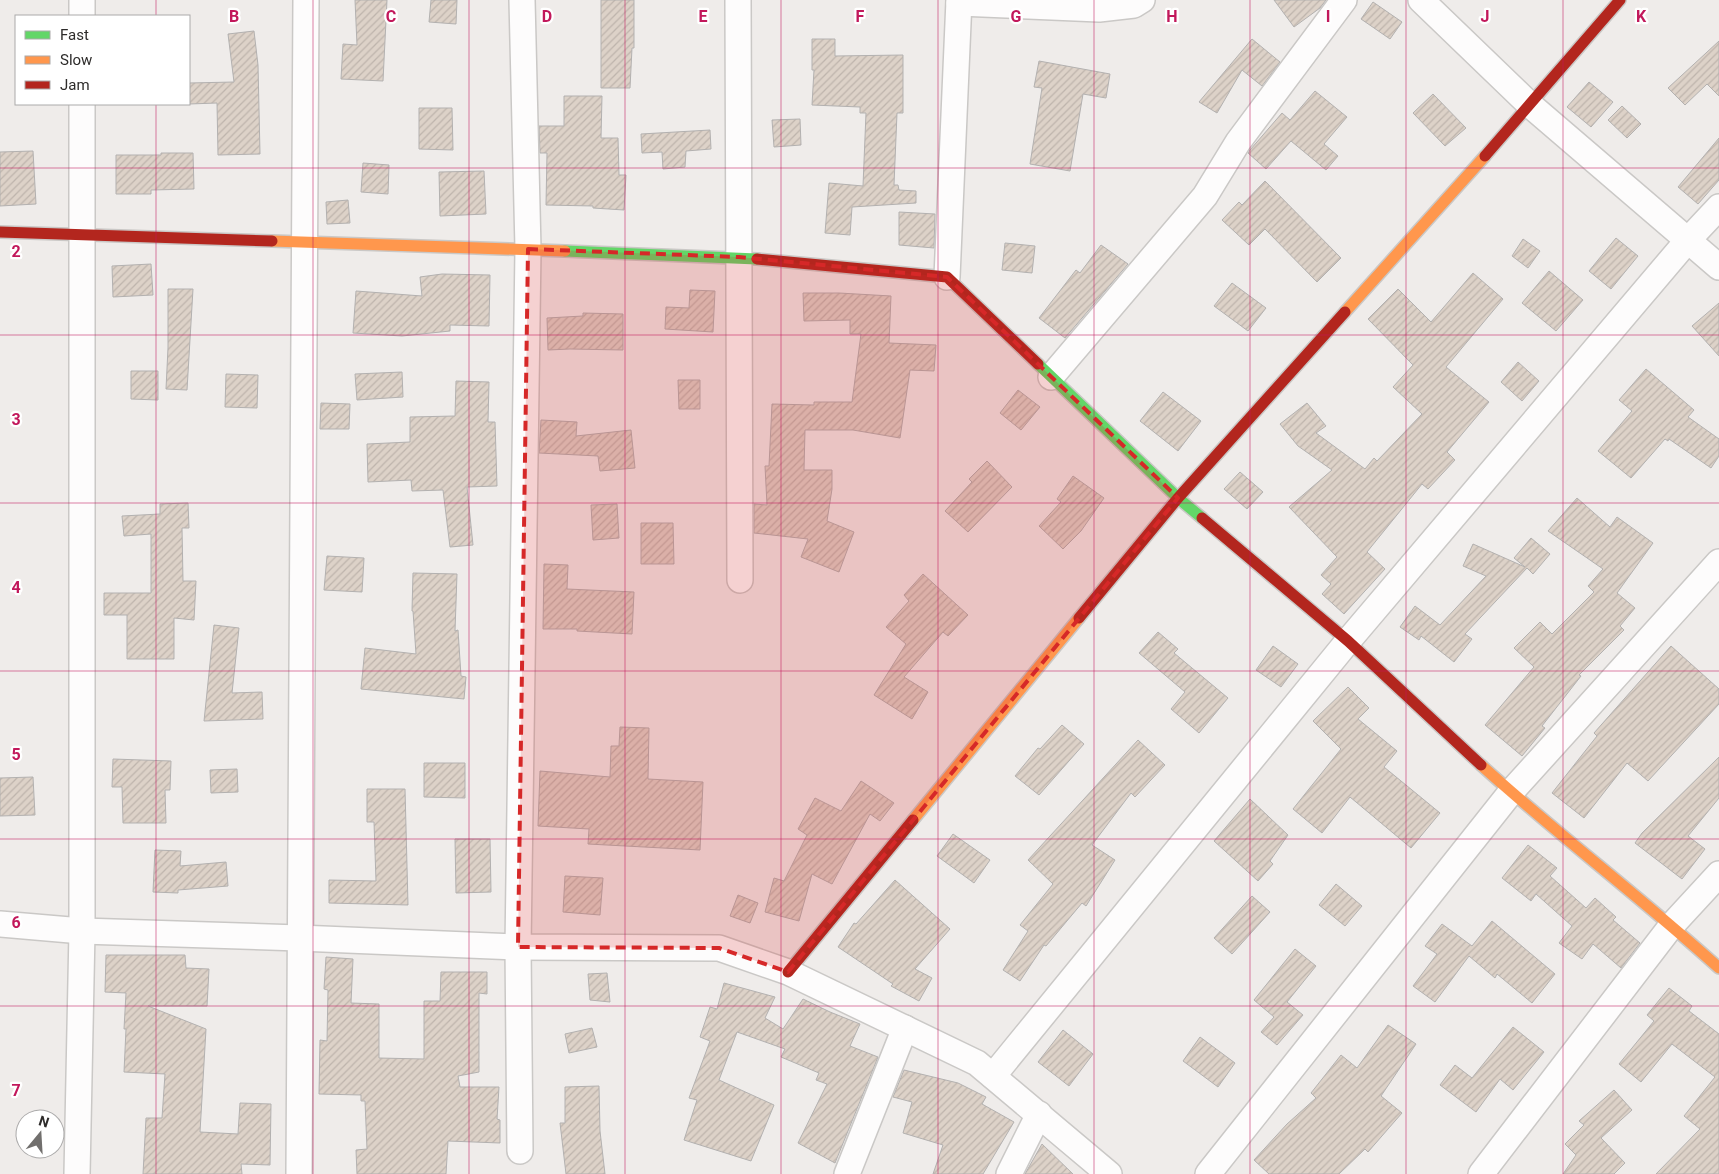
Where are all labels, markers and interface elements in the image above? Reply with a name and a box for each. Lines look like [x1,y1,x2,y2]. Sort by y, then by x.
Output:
text: B [229,7,239,26]
text: C [386,7,396,26]
text: D [542,7,552,26]
text: E [699,7,708,26]
text: F [856,7,865,26]
text: G [1011,7,1022,26]
text: H [1166,7,1178,26]
text: I [1326,7,1330,26]
text: J [1481,7,1489,26]
text: K [1636,7,1647,26]
legend [15,15,190,105]
text: Fast [60,26,89,44]
text: Slow [60,51,92,69]
text: Jam [60,76,90,94]
text: 2 [11,242,21,261]
text: 3 [11,410,21,429]
text: 4 [11,578,21,597]
text: 5 [11,745,21,764]
text: 6 [11,913,21,932]
text: 7 [11,1081,21,1100]
north arrow [15,1109,65,1159]
text: N [37,1112,51,1131]

